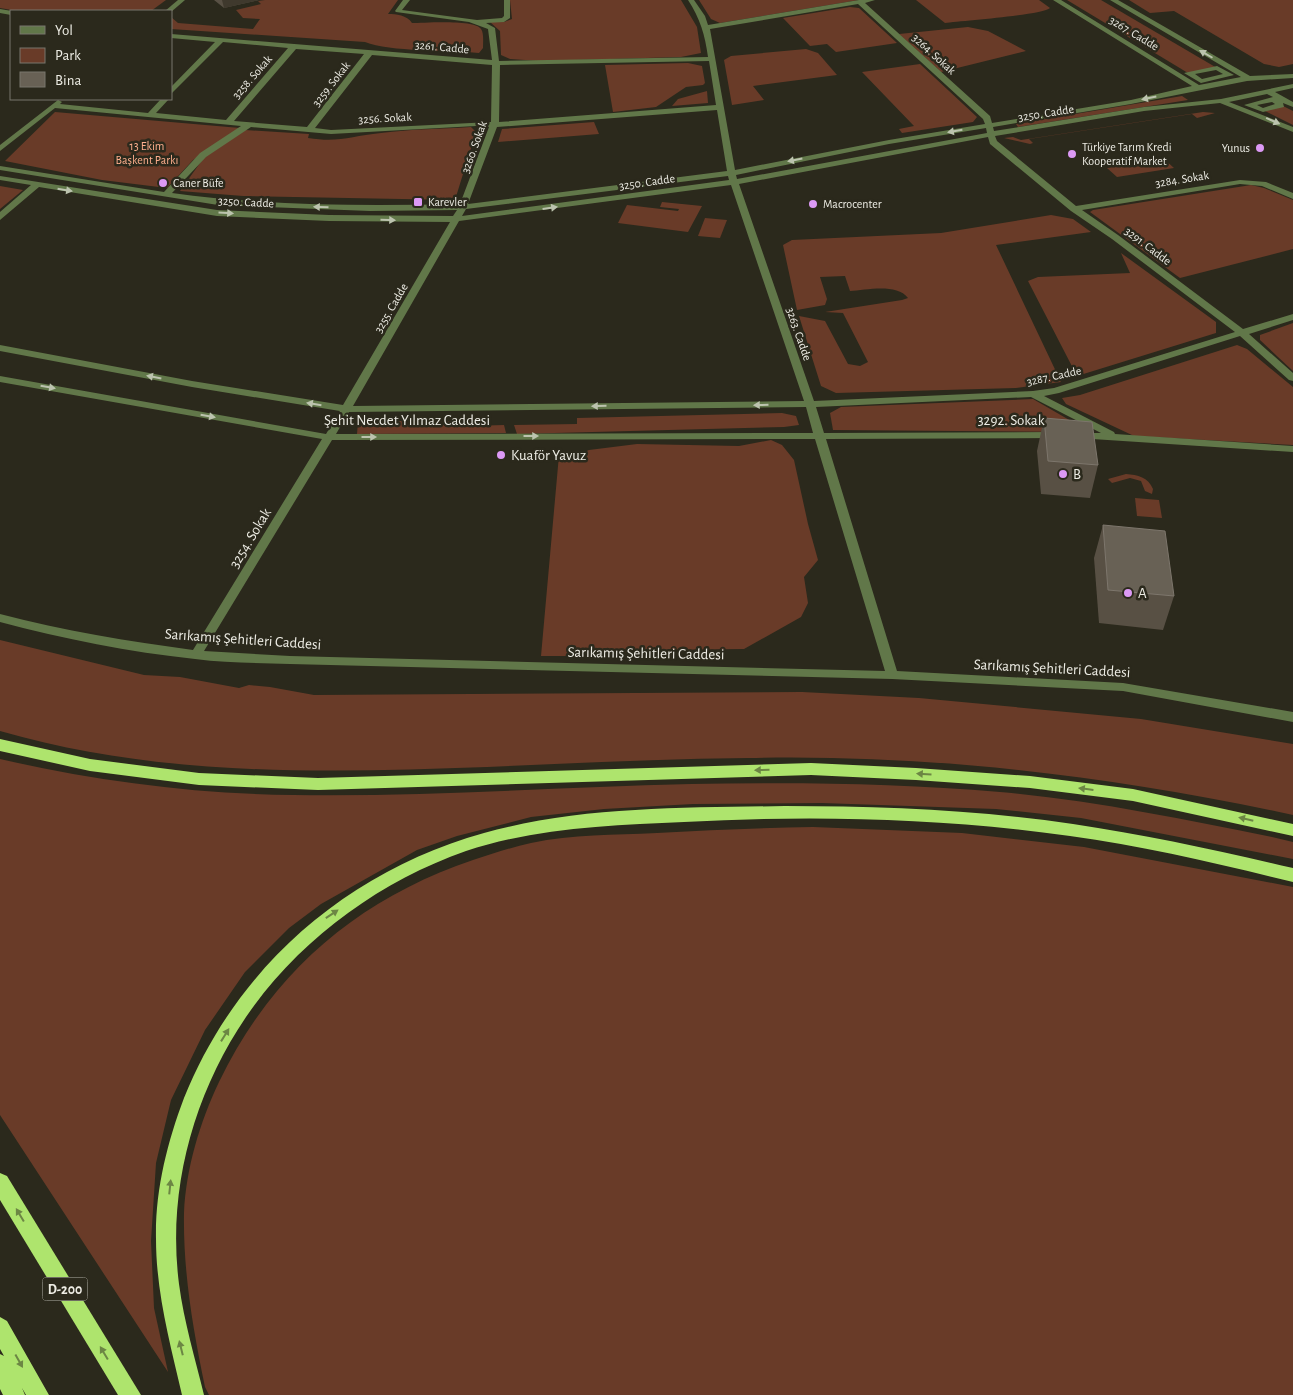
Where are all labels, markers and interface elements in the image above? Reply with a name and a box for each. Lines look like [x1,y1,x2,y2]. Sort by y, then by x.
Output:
legend [10,10,172,100]
street label: 3267. Cadde [1107,14,1161,52]
text: Yol [55,23,73,38]
street label: 3264. Sokak [910,31,959,77]
street label: 3261. Cadde [414,39,470,55]
text: Park [55,48,81,63]
one-way arrow [1199,50,1214,58]
street label: 3258. Sokak [230,53,274,101]
street label: 3259. Sokak [310,59,352,109]
text: Bina [55,73,81,88]
one-way arrow [1142,94,1157,102]
street label: 3250. Cadde [1017,103,1075,123]
street label: 3256. Sokak [358,111,412,125]
one-way arrow [1266,118,1280,126]
street label: 3260. Sokak [459,119,489,175]
one-way arrow [946,127,962,135]
park label: 13 Ekim Başkent Parkı [116,140,178,166]
place label: Türkiye Tarım Kredi Kooperatif Market [1082,141,1172,167]
place label: Yunus [1222,142,1250,154]
marker: Yunus [1254,142,1266,154]
marker: Türkiye Tarım Kredi Kooperatif Market [1066,148,1078,160]
one-way arrow [787,156,802,164]
street label: 3284. Sokak [1154,169,1210,189]
street label: 3250. Cadde [618,172,676,192]
marker: Caner Büfe [157,177,169,189]
place label: Caner Büfe [173,177,224,189]
one-way arrow [58,186,74,194]
street label: 3250. Cadde [218,195,274,209]
marker: Karevler [412,196,424,208]
place label: Karevler [428,196,467,208]
marker: Macrocenter [807,198,819,210]
place label: Macrocenter [823,198,882,210]
one-way arrow [313,203,329,211]
one-way arrow [542,204,558,212]
one-way arrow [218,210,234,218]
one-way arrow [381,216,397,224]
street label: 3291. Cadde [1123,225,1173,267]
street label: 3255. Cadde [372,281,410,335]
street label: 3263. Cadde [784,306,814,362]
street label: 3287. Cadde [1026,364,1082,388]
one-way arrow [146,372,162,380]
one-way arrow [40,384,56,392]
one-way arrow [306,399,322,407]
one-way arrow [753,401,769,409]
one-way arrow [591,402,607,410]
one-way arrow [200,412,216,420]
street label: Şehit Necdet Yılmaz Caddesi [324,413,490,428]
street label: 3292. Sokak [977,413,1045,428]
one-way arrow [523,432,539,440]
one-way arrow [361,433,377,441]
place label: Kuaför Yavuz [511,448,586,463]
marker: Kuaför Yavuz [495,449,507,461]
place label: B [1073,467,1081,482]
marker: B [1057,468,1069,480]
street label: 3254. Sokak [227,506,274,571]
place label: A [1138,586,1147,601]
marker: A [1122,587,1134,599]
street label: Sarıkamış Şehitleri Caddesi [164,627,322,652]
street label: Sarıkamış Şehitleri Caddesi [567,645,725,662]
street label: Sarıkamış Şehitleri Caddesi [973,657,1131,680]
one-way arrow [753,767,769,775]
one-way arrow [916,770,932,778]
one-way arrow [1078,785,1094,793]
one-way arrow [1238,815,1253,823]
one-way arrow [325,910,339,919]
one-way arrow [220,1028,229,1041]
one-way arrow [167,1178,175,1194]
one-way arrow [15,1208,24,1221]
road number: D-200 [42,1278,88,1300]
one-way arrow [177,1340,185,1355]
one-way arrow [100,1347,109,1360]
one-way arrow [15,1354,23,1369]

